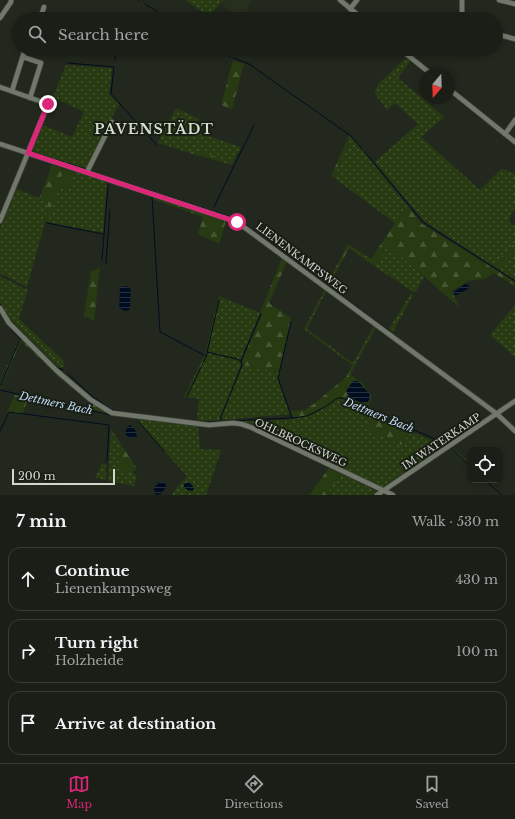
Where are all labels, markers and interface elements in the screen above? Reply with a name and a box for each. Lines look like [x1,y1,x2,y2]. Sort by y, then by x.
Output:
search box [12,12,503,56]
icon: search [26,23,48,45]
text: Search here [58,25,149,44]
north arrow [419,68,455,104]
route end [39,95,57,113]
district label: PAVENSTÄDT [94,120,214,138]
route start [228,213,246,231]
street label: LIENENKAMPSWEG [253,220,350,297]
water label: Dettmers Bach [17,388,94,418]
water label: Dettmers Bach [341,394,416,435]
street label: IM WATERKAMP [400,410,483,473]
street label: OHLBROCKSWEG [252,415,349,470]
map controls [467,447,503,483]
button: locate [467,447,503,483]
scale bar [12,467,115,486]
text: 200 m [18,469,55,483]
text: 7 min [16,511,67,532]
text: Walk · 530 m [412,513,499,530]
text: Continue [55,561,130,580]
icon: ahead [17,568,39,590]
text: 430 m [455,571,498,588]
text: Lienenkampsweg [55,580,172,597]
text: Turn right [55,633,138,652]
icon: right [17,640,39,662]
text: 100 m [456,643,498,660]
text: Holzheide [55,652,124,669]
icon: arrive [17,712,39,734]
text: Arrive at destination [55,714,216,733]
tab: Map [66,773,92,811]
tab: Directions [224,773,283,811]
tab: Saved [416,773,449,811]

